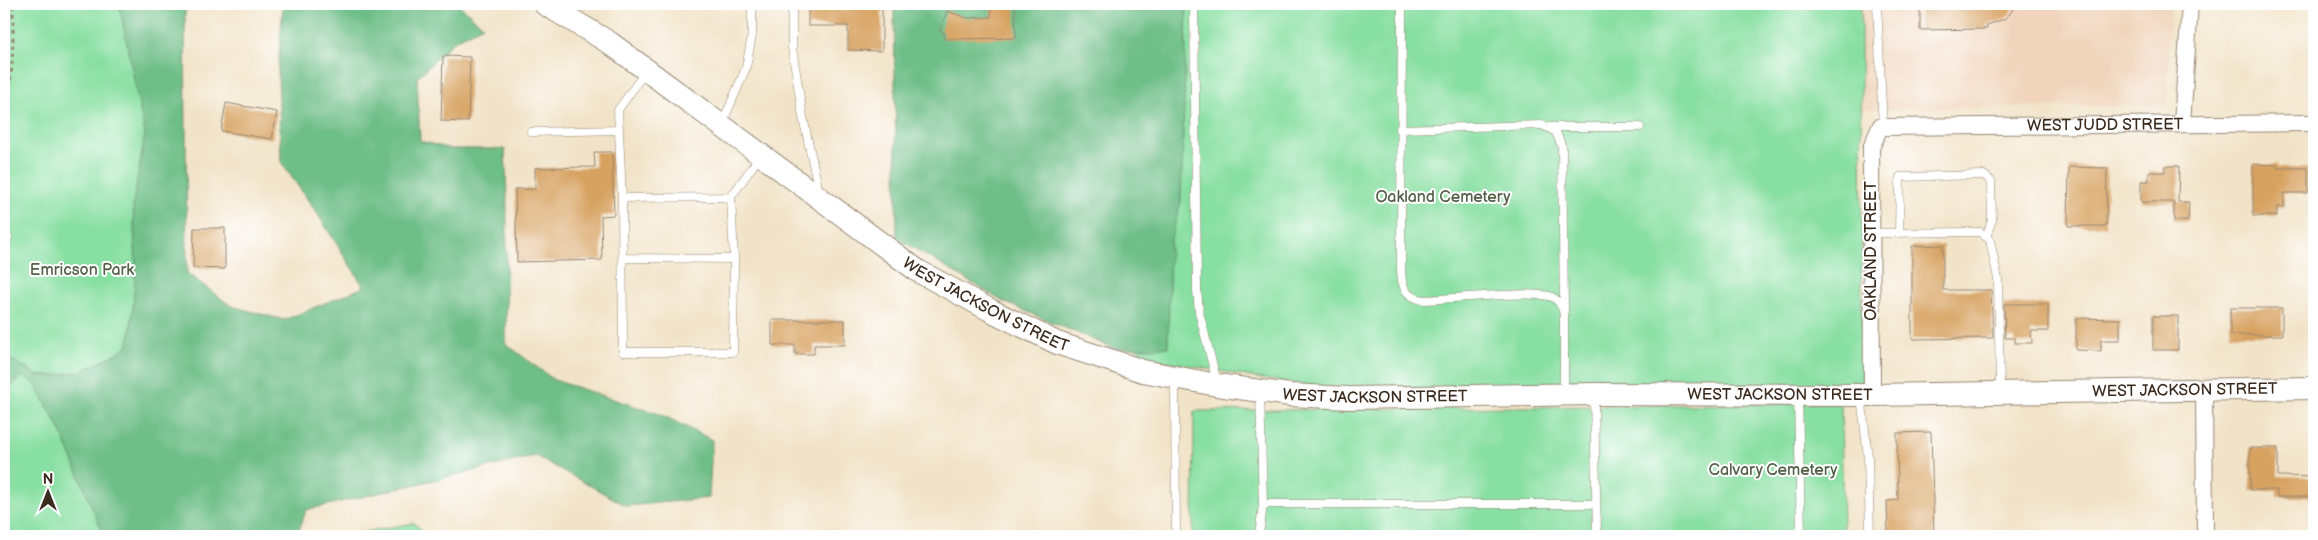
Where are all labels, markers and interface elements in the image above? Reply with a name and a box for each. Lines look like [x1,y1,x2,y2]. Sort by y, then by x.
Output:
street label: WEST JUDD STREET [2027,115,2184,135]
street label: OAKLAND STREET [1862,181,1881,321]
park label: Oakland Cemetery [1375,188,1511,207]
street label: WEST JACKSON STREET [899,253,1072,356]
park label: Emricson Park [30,261,134,280]
street label: WEST JACKSON STREET [2092,379,2278,401]
street label: WEST JACKSON STREET [1281,385,1468,408]
street label: WEST JACKSON STREET [1687,385,1873,405]
park label: Calvary Cemetery [1709,461,1838,480]
north arrow [22,468,72,518]
text: N [43,471,53,488]

